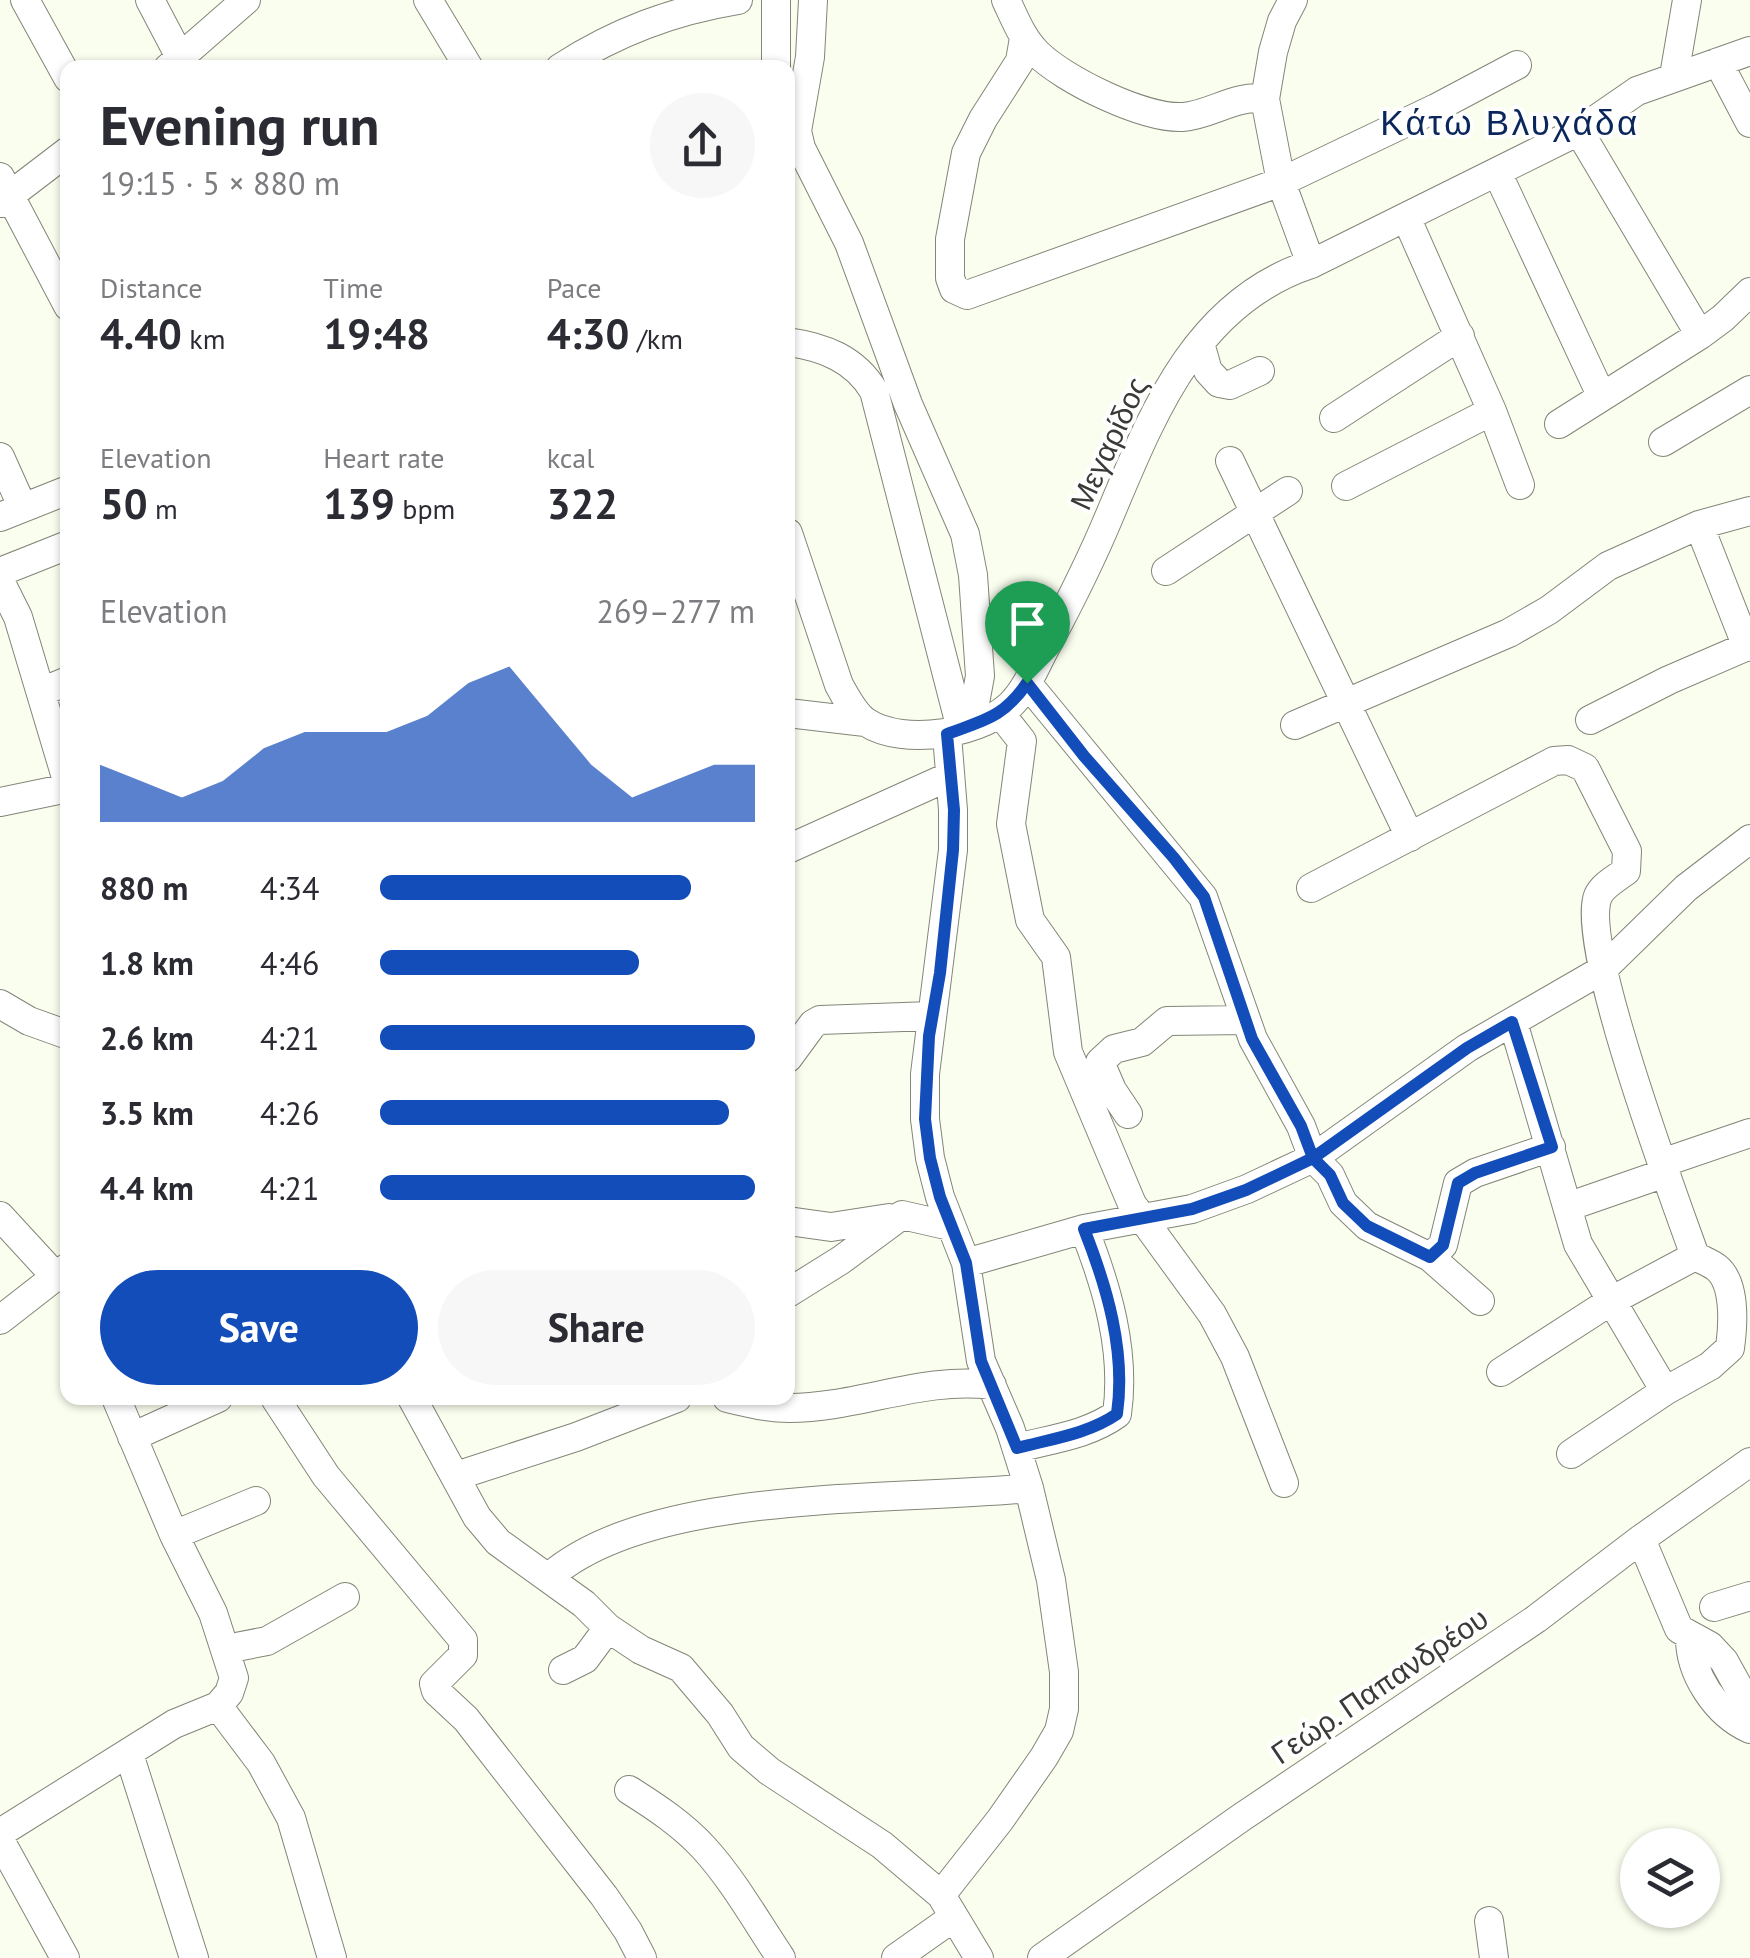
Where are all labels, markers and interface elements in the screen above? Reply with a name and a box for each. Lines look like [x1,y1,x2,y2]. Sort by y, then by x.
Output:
text: Evening run [100,89,380,160]
button: share [650,93,755,198]
district label: Κάτω Βλυχάδα [1380,99,1640,145]
text: 19:15 · 5 × 880 m [100,162,340,204]
text: Distance [100,269,203,306]
text: Time [323,269,383,306]
text: Pace [547,269,601,306]
text: 4.40 [100,306,182,361]
text: 19:48 [323,306,430,361]
text: 4:30 [547,306,629,361]
text: km [182,320,225,357]
text: /km [629,320,683,357]
street label: Μεγαρίδος [1060,370,1156,516]
text: Elevation [100,439,212,476]
text: Heart rate [323,439,444,476]
text: kcal [547,439,594,476]
text: 50 [100,476,148,531]
text: 139 [323,476,395,531]
text: 322 [547,476,618,531]
text: m [148,490,178,527]
text: bpm [395,490,455,527]
pin [985,581,1070,684]
text: Elevation [100,590,227,632]
text: 269–277 m [596,590,755,632]
icon: arrive [1000,596,1055,651]
text: 880 m [100,867,188,909]
text: 4:34 [260,867,319,909]
text: 1.8 km [100,942,194,984]
text: 4:46 [260,942,319,984]
text: 2.6 km [100,1017,194,1059]
text: 4:21 [260,1017,319,1059]
text: 3.5 km [100,1092,194,1134]
text: 4:26 [260,1092,319,1134]
text: 4.4 km [100,1167,194,1209]
text: 4:21 [260,1167,319,1209]
button: Save [100,1270,418,1385]
button: Share [438,1270,755,1385]
street label: Γεώρ. Παπανδρέου [1263,1598,1495,1772]
map controls [1620,1828,1720,1928]
button: layers [1620,1828,1720,1928]

